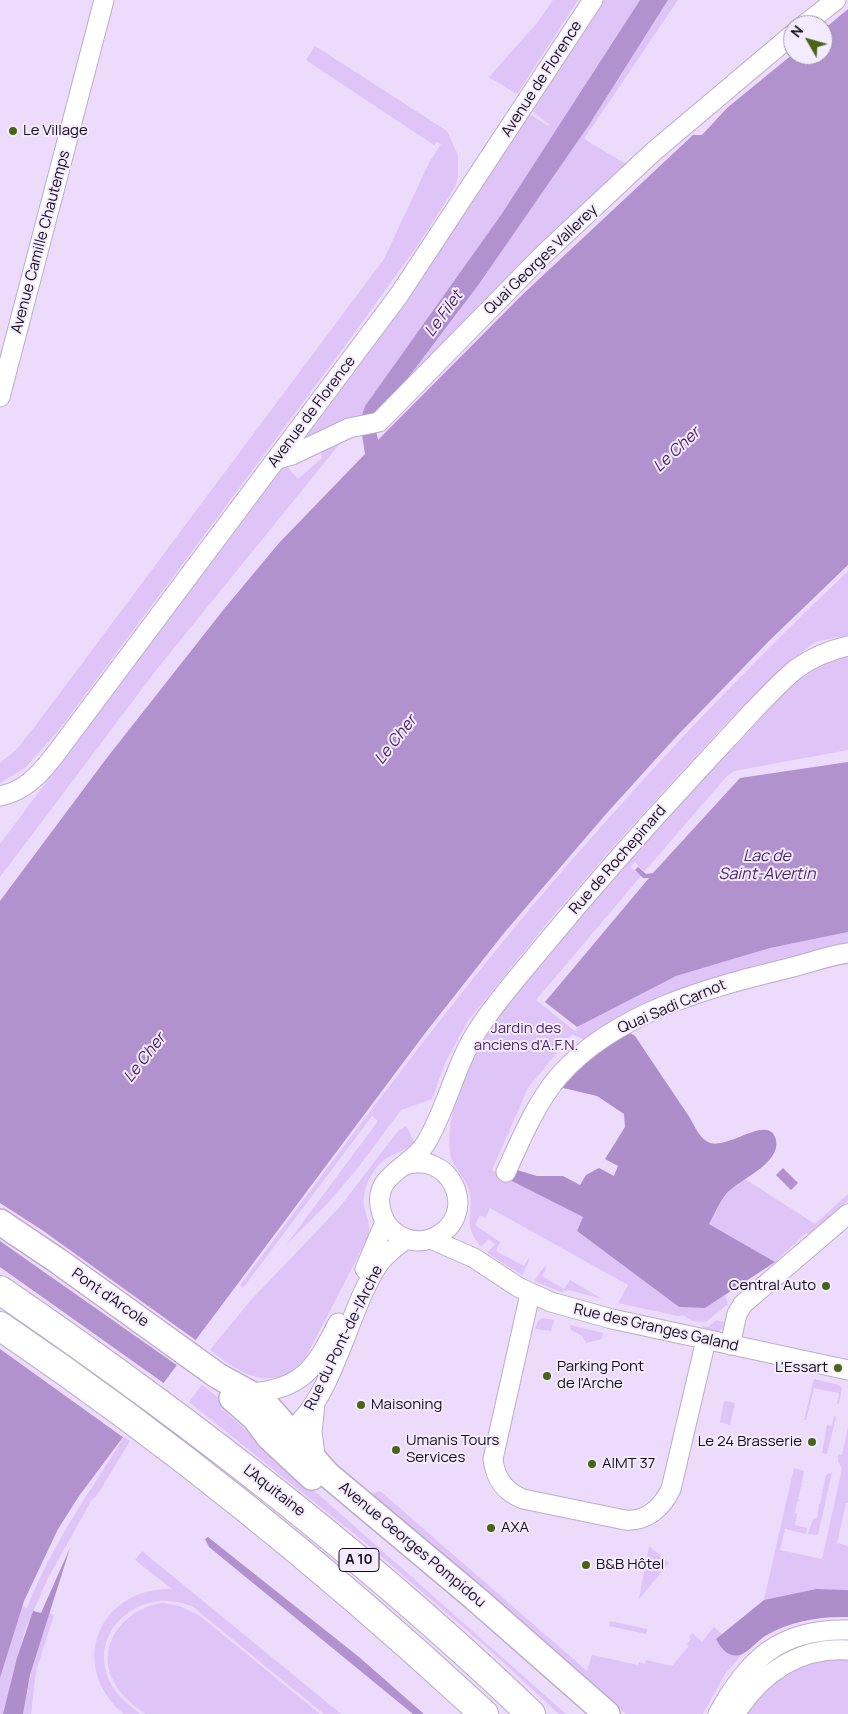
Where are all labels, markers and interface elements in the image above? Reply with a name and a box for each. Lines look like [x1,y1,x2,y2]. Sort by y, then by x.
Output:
north arrow [783,15,833,65]
street label: Avenue de Florence [498,18,586,140]
text: N [786,21,807,41]
place label: Le Village [23,122,88,140]
marker: Le Village [7,125,19,137]
street label: Avenue Camille Chautemps [8,148,74,336]
street label: Quai Georges Vallerey [481,201,601,319]
water label: Le Filet [421,287,467,341]
street label: Avenue de Florence [264,353,360,471]
water label: Le Cher [650,424,704,476]
water label: Le Cher [371,712,421,768]
street label: Rue de Rochepinard [566,802,670,918]
water label: Lac de Saint-Avertin [719,847,815,885]
street label: Quai Sadi Carnot [615,976,729,1038]
park label: Jardin des anciens d'A.F.N. [474,1020,578,1055]
water label: Le Cher [120,1030,170,1086]
street label: Rue du Pont-de-l'Arche [301,1263,387,1413]
street label: Pont d'Arcole [68,1265,152,1331]
place label: Central Auto [729,1277,816,1295]
marker: Central Auto [820,1280,832,1292]
street label: Rue des Granges Galand [572,1300,740,1356]
place label: Parking Pont de l'Arche [557,1358,644,1393]
place label: L'Essart [775,1359,828,1377]
marker: L'Essart [832,1362,844,1374]
marker: Parking Pont de l'Arche [541,1370,553,1382]
place label: Maisoning [371,1396,442,1414]
marker: Maisoning [355,1399,367,1411]
place label: Umanis Tours Services [406,1432,499,1467]
place label: Le 24 Brasserie [698,1433,802,1451]
marker: Le 24 Brasserie [806,1436,818,1448]
marker: Umanis Tours Services [390,1444,402,1456]
place label: AIMT 37 [602,1455,655,1473]
marker: AIMT 37 [586,1458,598,1470]
street label: L'Aquitaine [239,1461,309,1521]
street label: Avenue Georges Pompidou [335,1478,489,1612]
place label: AXA [501,1519,529,1537]
marker: AXA [485,1522,497,1534]
road number: A 10 [339,1548,379,1572]
place label: B&B Hôtel [596,1556,664,1574]
marker: B&B Hôtel [580,1559,592,1571]

